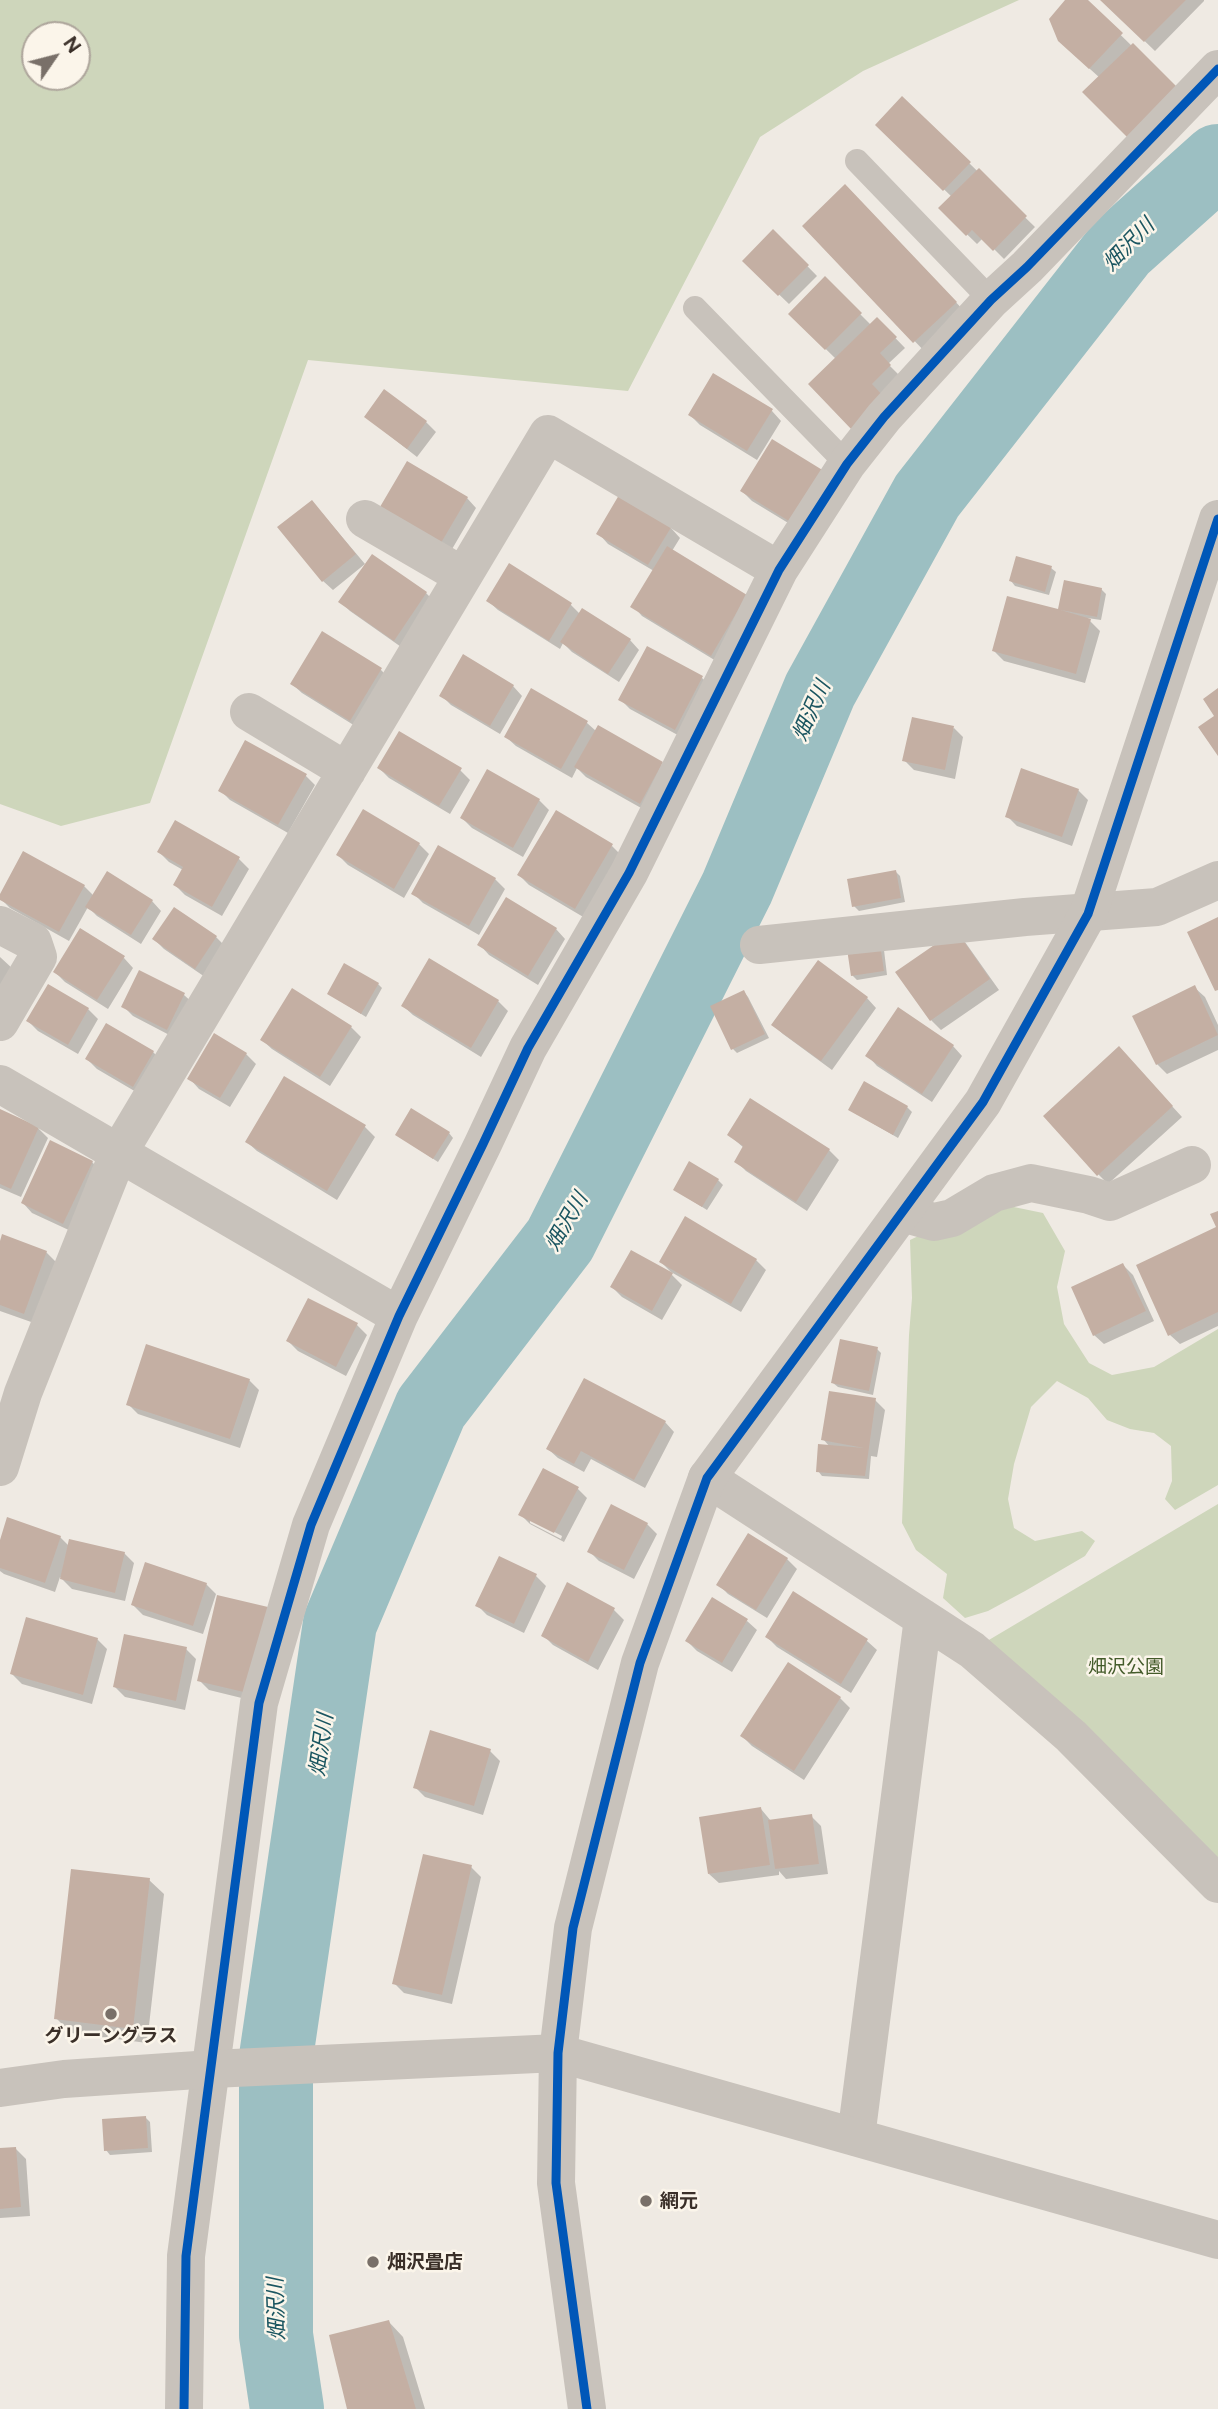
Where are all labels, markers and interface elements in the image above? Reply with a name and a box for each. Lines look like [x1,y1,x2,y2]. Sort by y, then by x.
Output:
north arrow [21,21,91,91]
text: N [58,32,86,57]
water label: 畑沢川 [1098,214,1160,276]
water label: 畑沢川 [788,677,836,745]
water label: 畑沢川 [540,1188,594,1256]
park label: 畑沢公園 [1088,1656,1164,1678]
water label: 畑沢川 [305,1712,339,1778]
marker: グリーングラス [103,2006,119,2022]
place label: グリーングラス [45,2025,177,2047]
place label: 網元 [660,2190,698,2212]
marker: 網元 [638,2193,654,2209]
place label: 畑沢畳店 [387,2251,463,2273]
marker: 畑沢畳店 [365,2254,381,2270]
water label: 畑沢川 [263,2277,291,2341]

